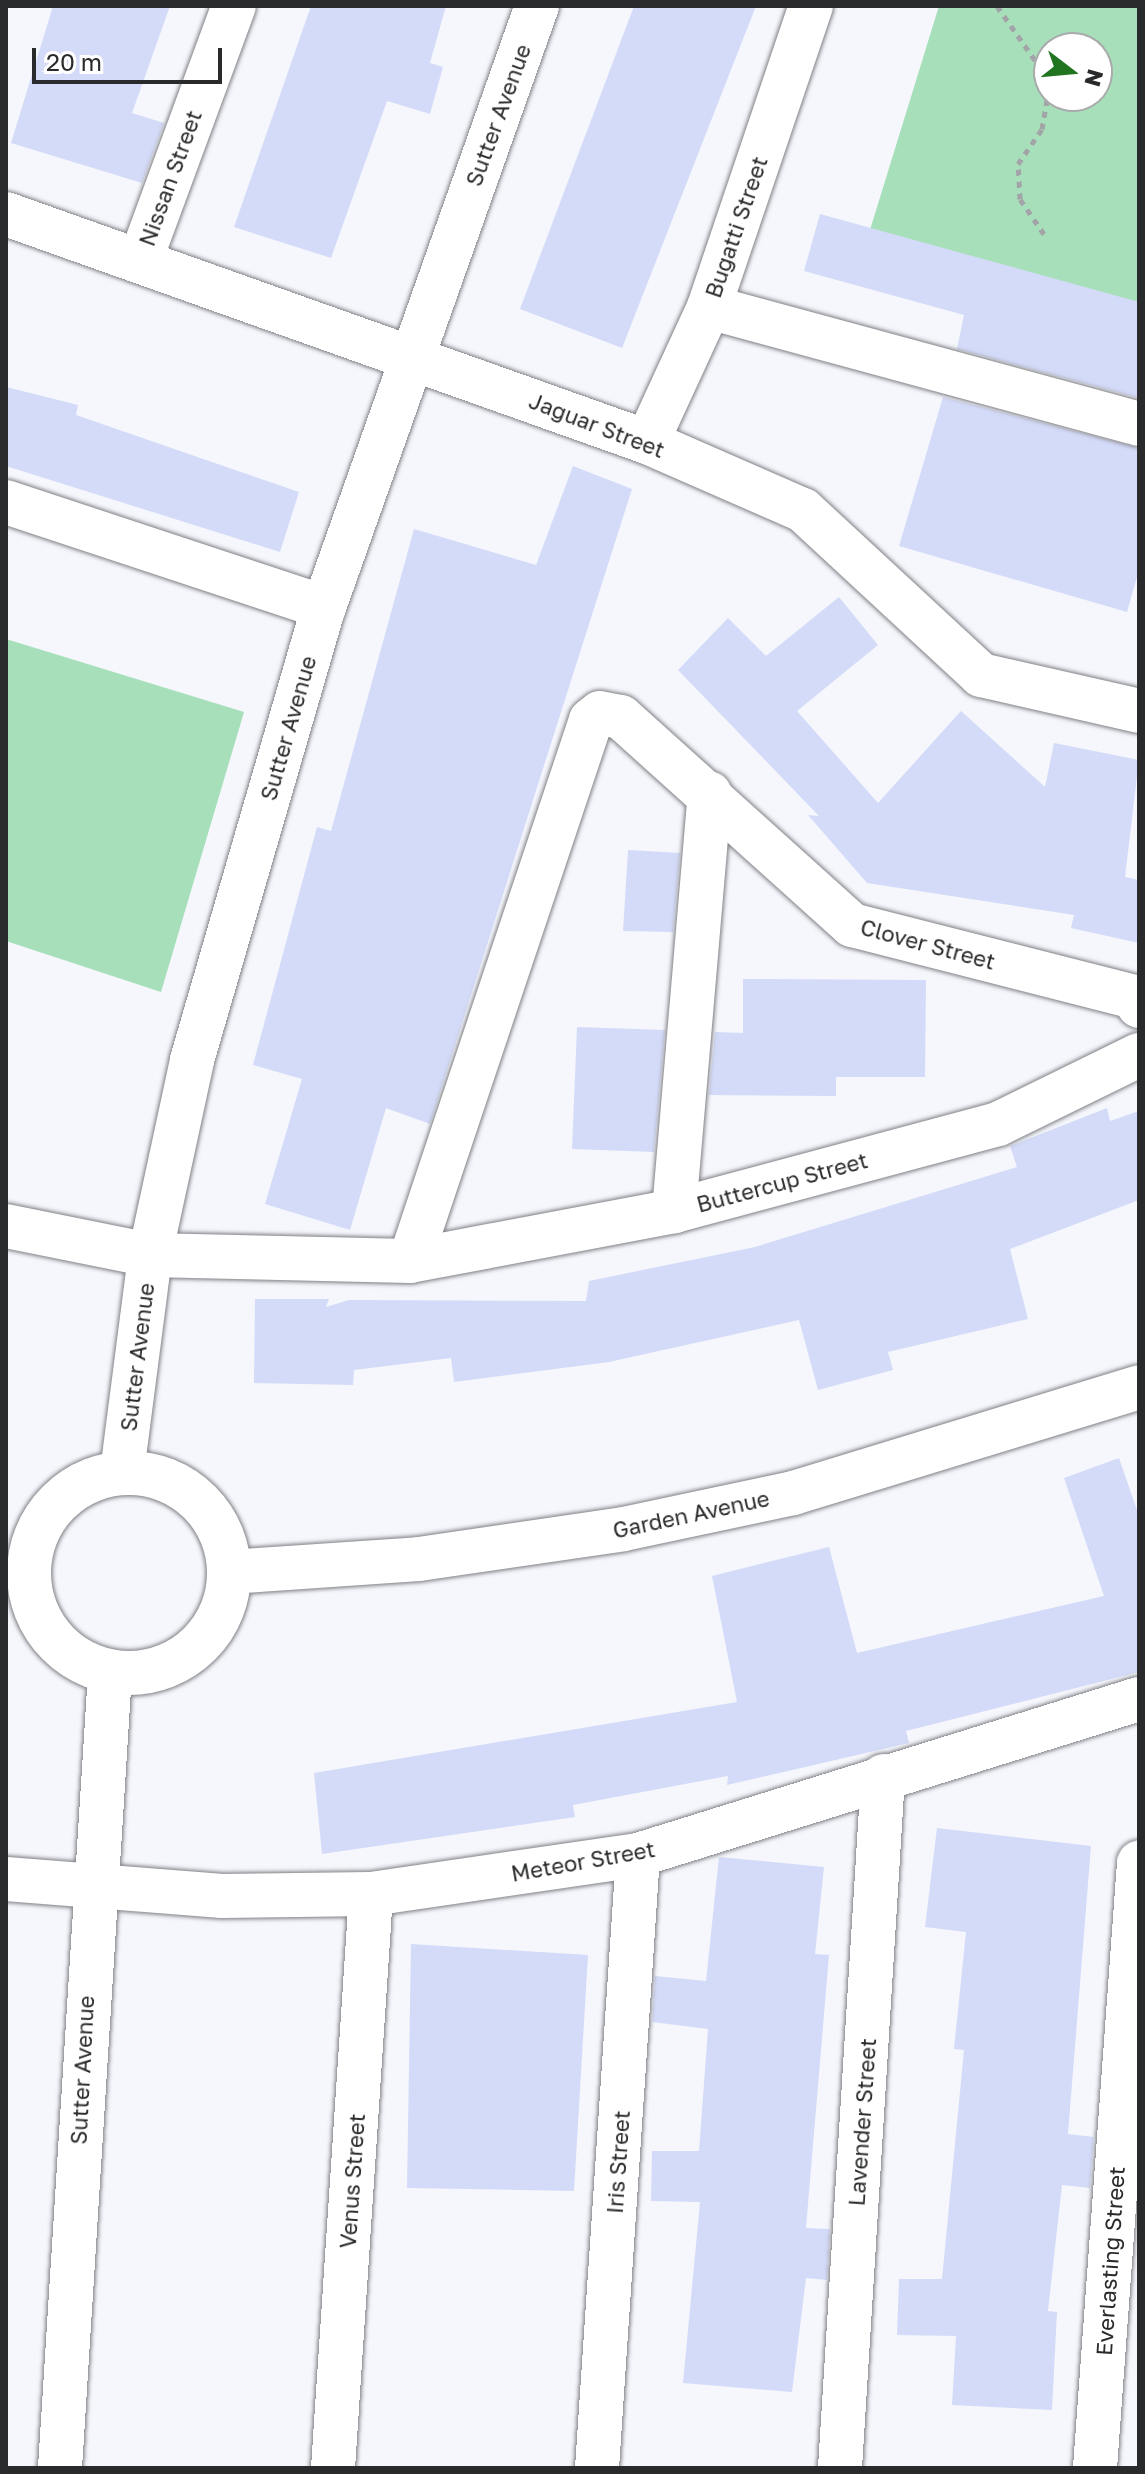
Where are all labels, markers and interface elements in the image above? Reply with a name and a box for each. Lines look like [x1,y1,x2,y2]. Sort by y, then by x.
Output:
scale bar [36,32,226,82]
north arrow [1033,32,1113,112]
street label: Sutter Avenue [460,40,536,190]
text: 20 m [46,47,102,76]
text: N [1079,66,1110,90]
street label: Nissan Street [133,107,207,249]
street label: Bugatti Street [699,153,773,301]
street label: Jaguar Street [525,387,669,463]
street label: Sutter Avenue [255,653,321,803]
street label: Clover Street [858,913,998,975]
street label: Buttercup Street [694,1146,870,1218]
street label: Sutter Avenue [115,1281,159,1433]
street label: Garden Avenue [610,1485,772,1543]
street label: Meteor Street [509,1835,657,1887]
street label: Sutter Avenue [65,1995,99,2145]
street label: Lavender Street [843,2037,881,2207]
street label: Iris Street [601,2109,635,2215]
street label: Venus Street [334,2113,370,2249]
street label: Everlasting Street [1090,2165,1130,2357]

